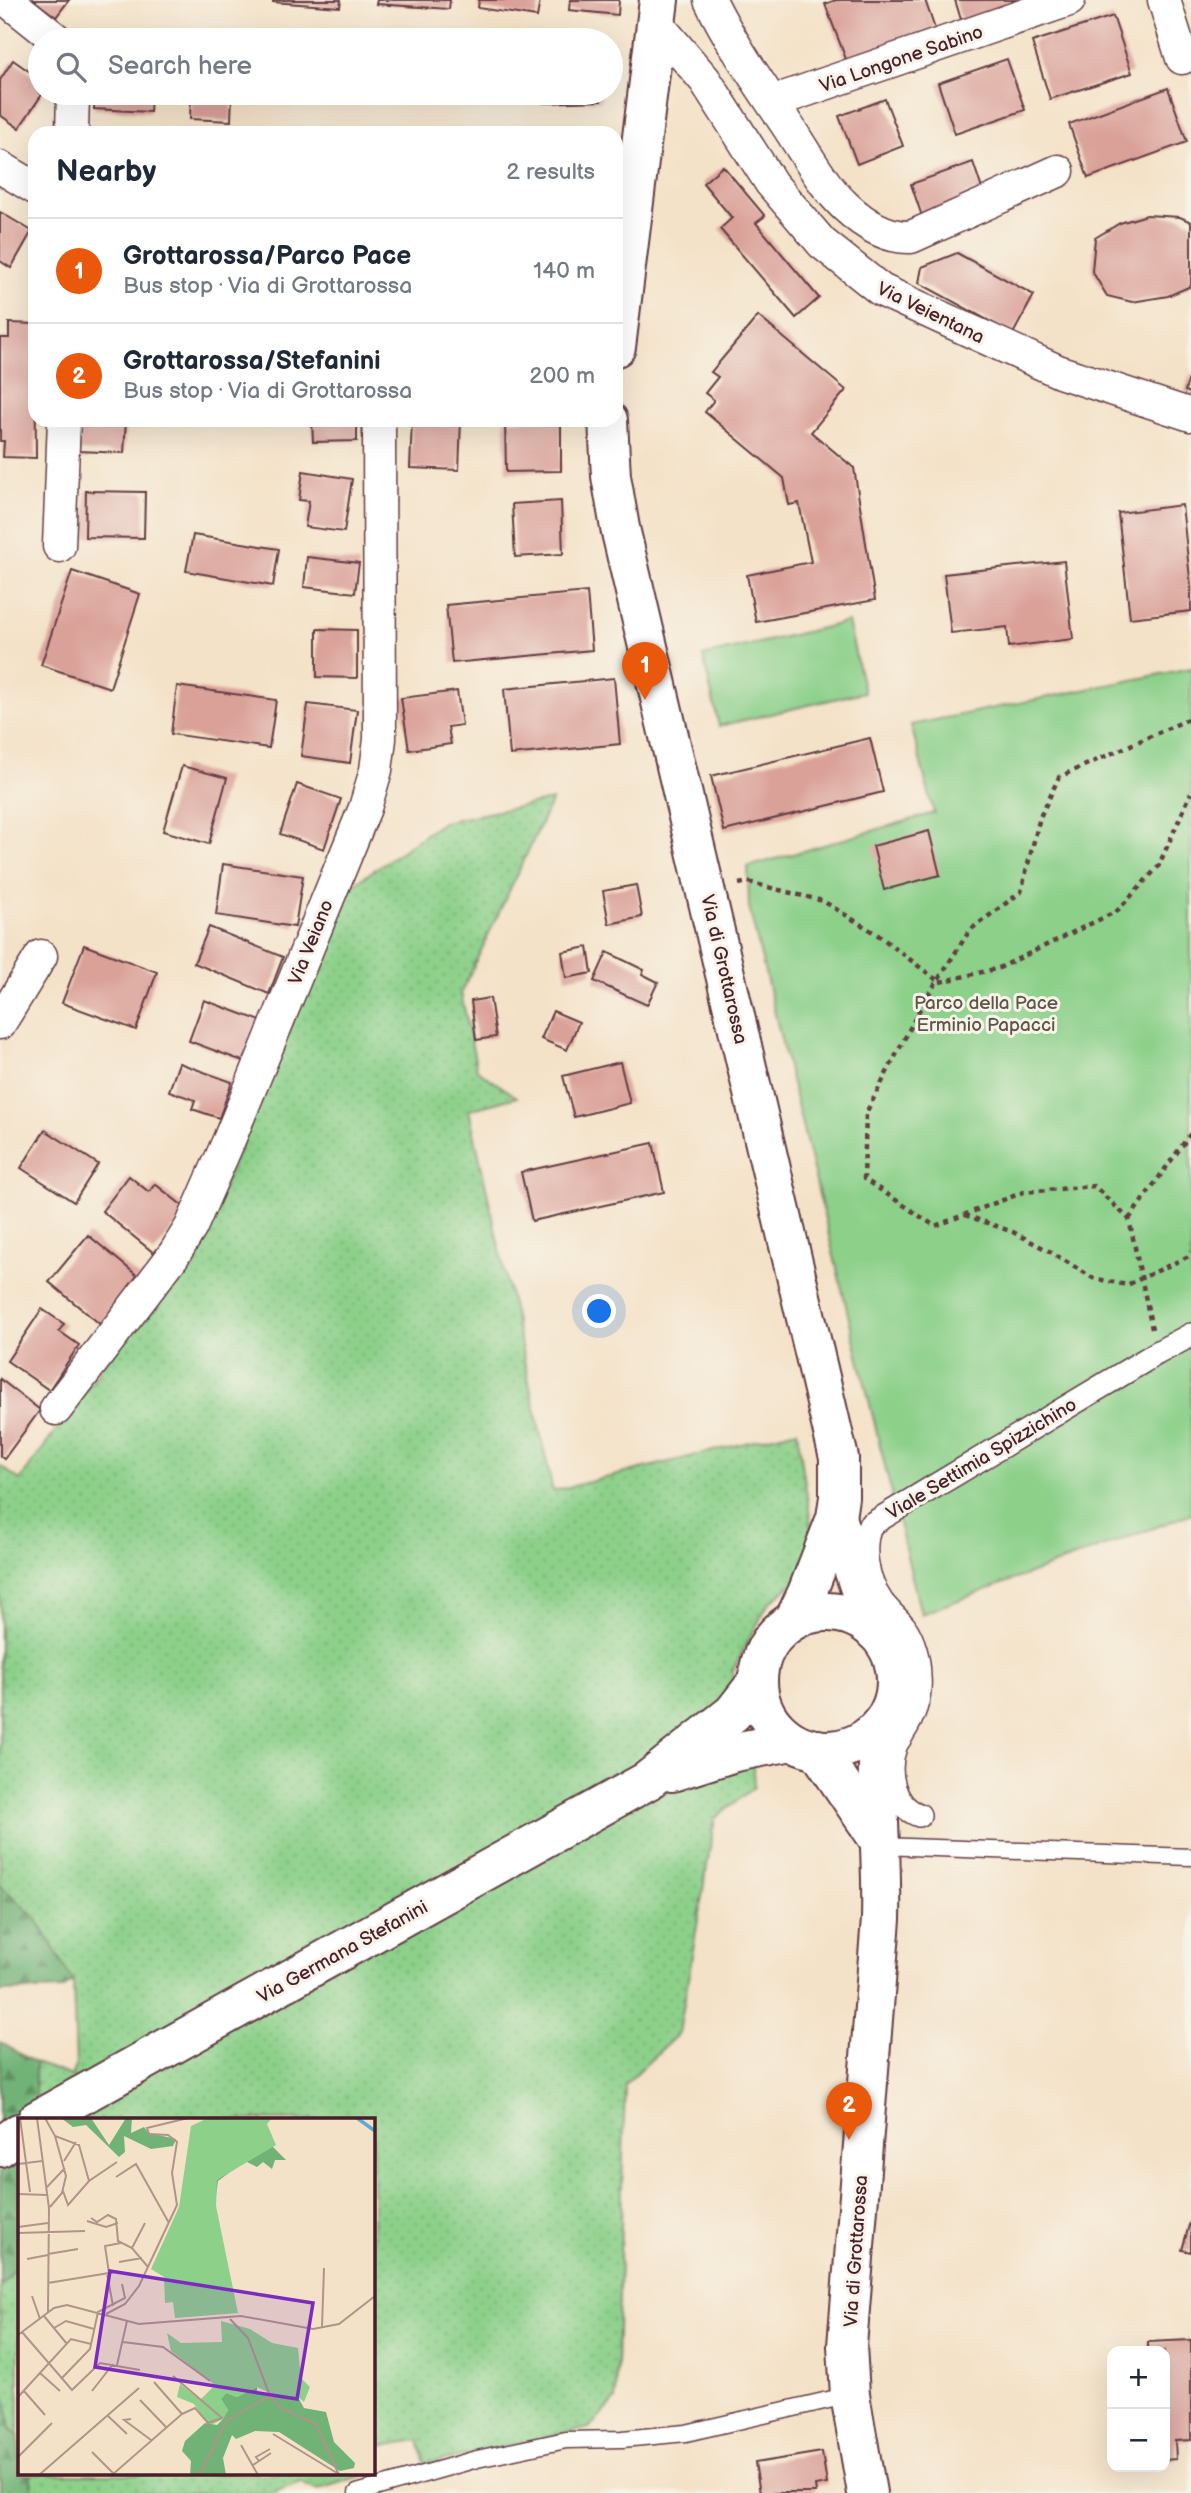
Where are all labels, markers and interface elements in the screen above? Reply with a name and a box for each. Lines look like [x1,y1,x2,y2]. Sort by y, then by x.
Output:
street label: Via Longone Sabino [817,21,986,98]
search box [28,28,623,105]
icon: search [52,48,90,86]
text: Search here [108,51,252,82]
text: Nearby [56,154,156,190]
text: 2 results [506,158,595,186]
text: Grottarossa/Parco Pace [123,241,411,272]
text: 1 [74,257,84,285]
text: 140 m [533,257,595,285]
text: Bus stop · Via di Grottarossa [123,272,412,300]
street label: Via Veientana [873,277,988,349]
text: Grottarossa/Stefanini [123,346,381,377]
text: 2 [72,362,86,390]
text: 200 m [529,362,595,390]
text: Bus stop · Via di Grottarossa [123,377,412,405]
pin: 1 [622,642,668,700]
street label: Via di Grottarossa [695,892,752,1046]
street label: Via Veiano [284,897,339,988]
park label: Parco della Pace Erminio Papacci [914,992,1058,1037]
your location [582,1294,616,1328]
street label: Viale Settimia Spizzichino [883,1393,1081,1525]
street label: Via Germana Stefanini [253,1896,432,2009]
pin: 2 [826,2082,872,2140]
inset map [18,2118,374,2476]
street label: Via di Grottarossa [840,2174,873,2328]
map controls [1107,2346,1170,2472]
button: + [1107,2346,1170,2409]
button: − [1107,2409,1170,2472]

